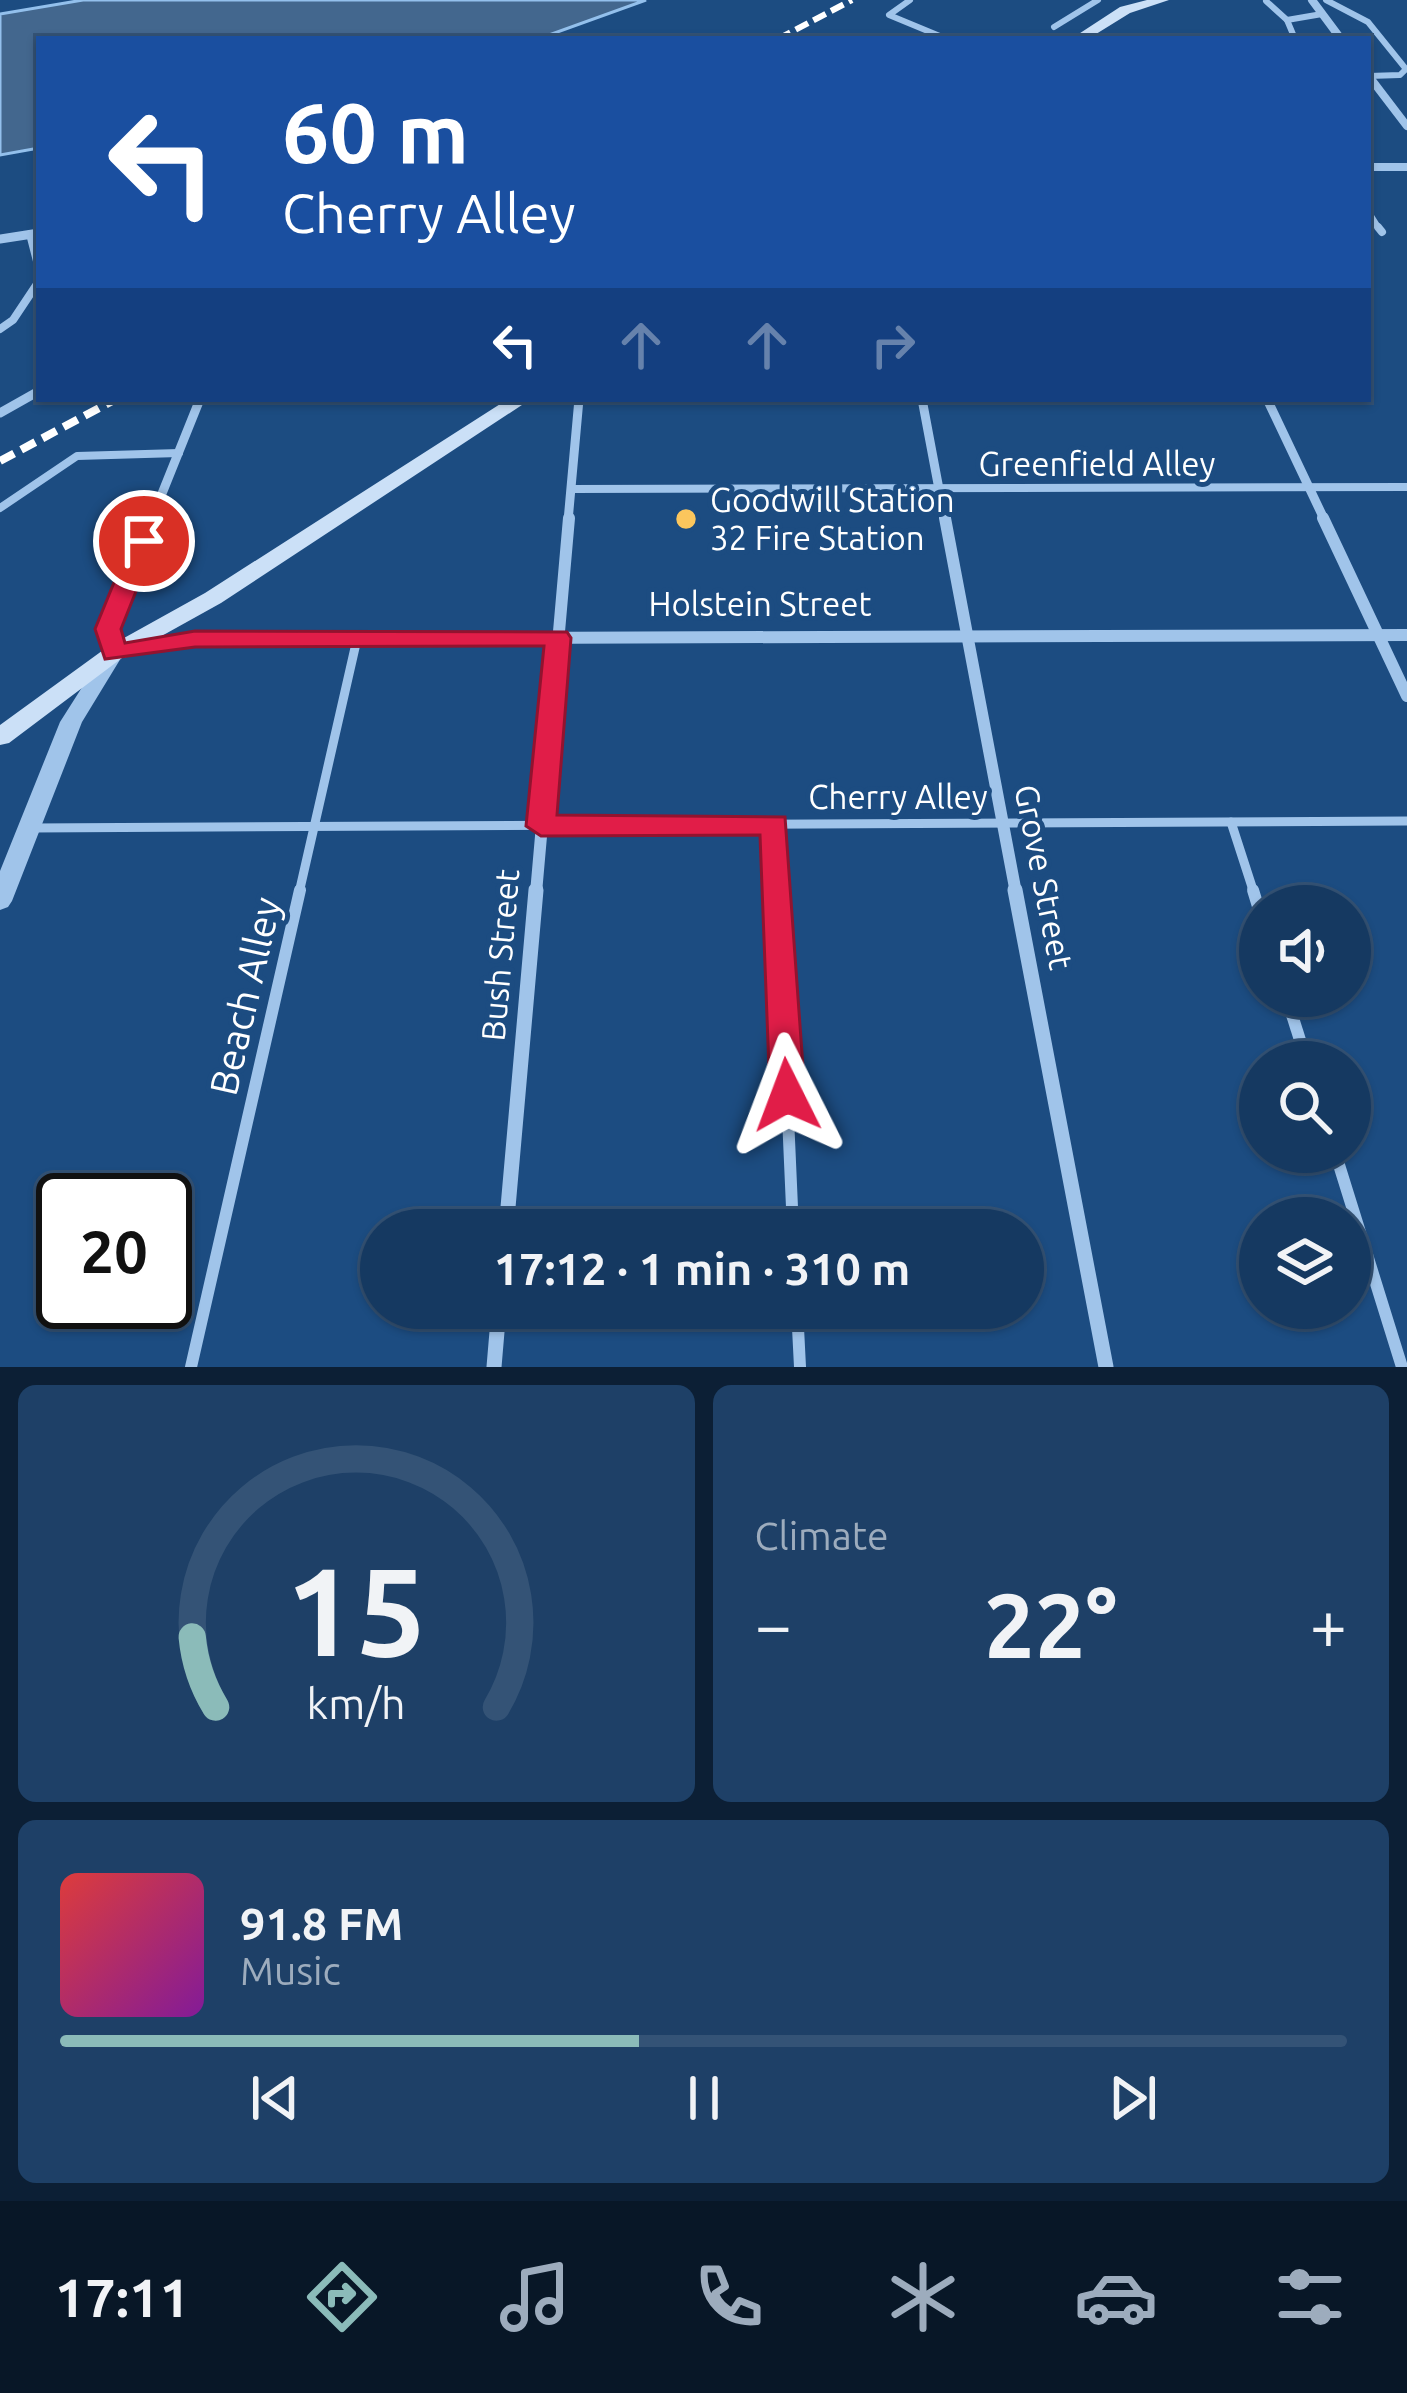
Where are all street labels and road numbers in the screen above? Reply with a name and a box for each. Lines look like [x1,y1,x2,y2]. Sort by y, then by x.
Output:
street label: Greenfield Alley [979,445,1215,482]
street label: Holstein Street [649,585,872,622]
street label: Cherry Alley [808,778,988,815]
street label: Grove Street [1008,781,1081,973]
street label: Bush Street [474,867,525,1043]
street label: Beach Alley [201,893,288,1099]

